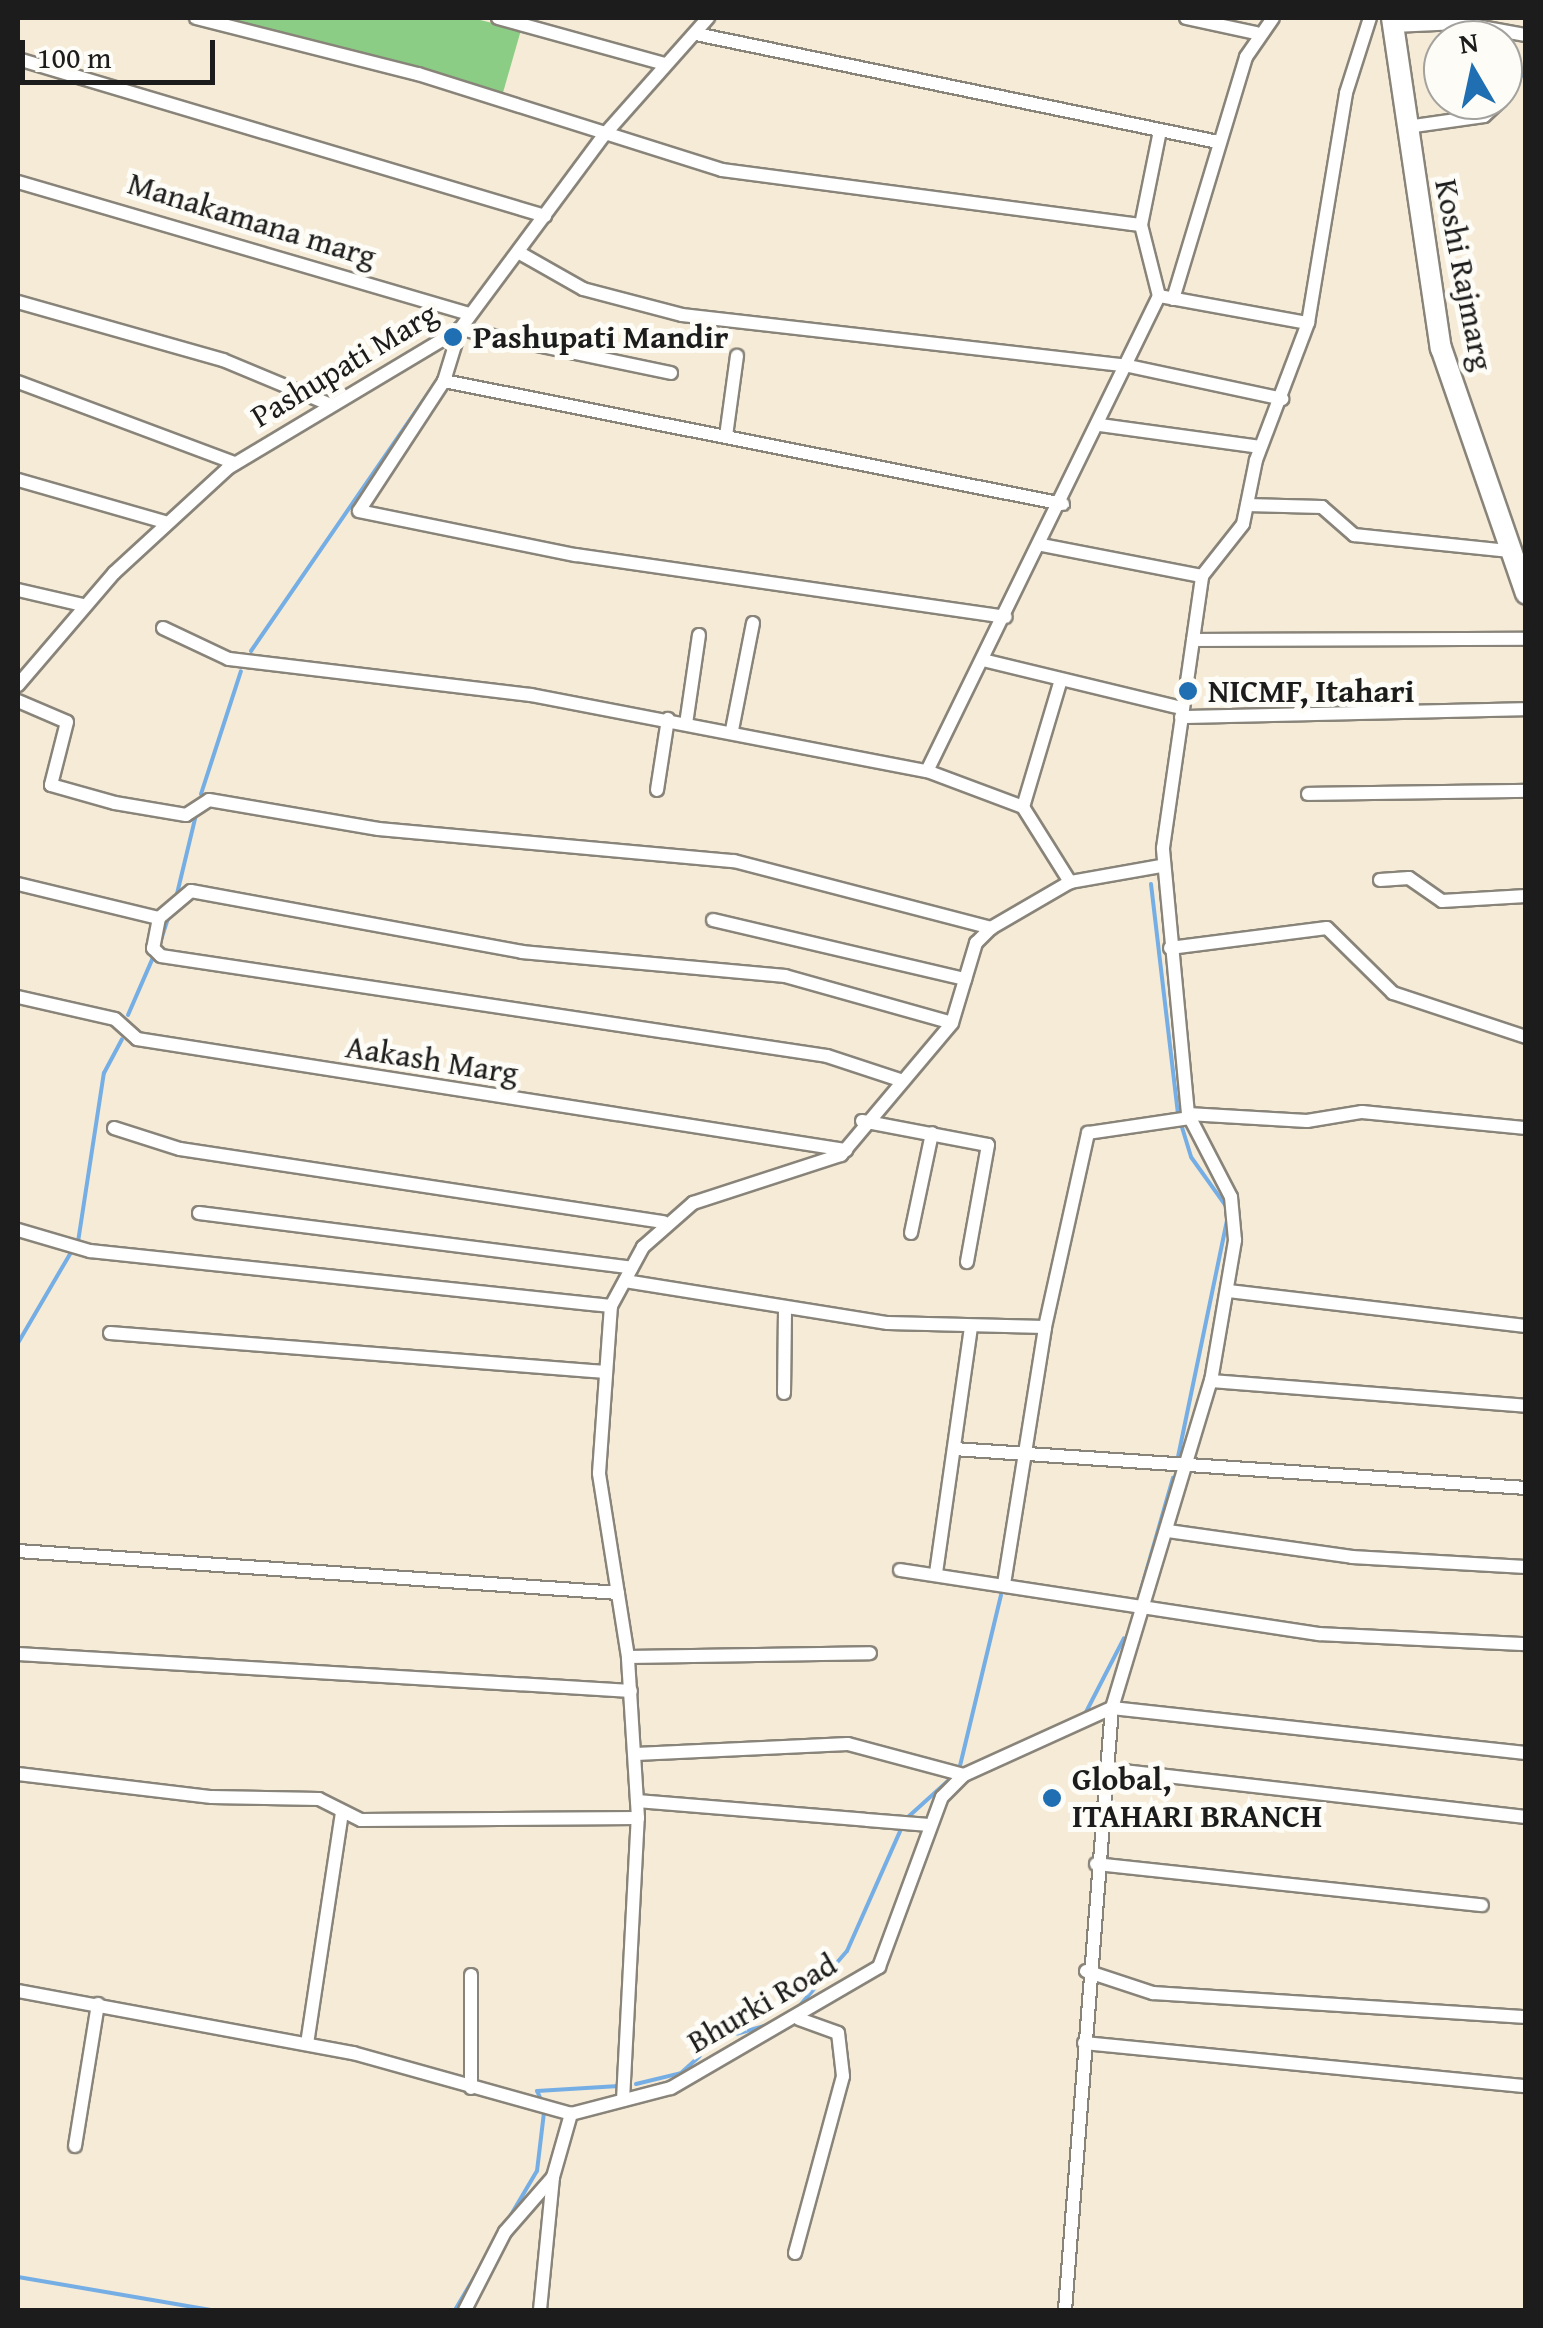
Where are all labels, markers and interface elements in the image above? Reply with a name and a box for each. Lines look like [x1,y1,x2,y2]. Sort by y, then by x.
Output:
scale bar [25,20,220,82]
north arrow [1423,20,1523,120]
text: N [1456,20,1481,64]
text: 100 m [37,35,111,79]
street label: Manakamana marg [123,164,381,276]
street label: Koshi Rajmarg [1427,176,1501,374]
street label: Pashupati Marg [244,294,444,436]
place label: Pashupati Mandir [473,318,729,356]
marker: Pashupati Mandir [442,326,464,348]
place label: NICMF, Itahari [1208,672,1415,710]
marker: NICMF, Itahari [1177,680,1199,702]
street label: Aakash Marg [343,1027,521,1093]
place label: Global, ITAHARI BRANCH [1072,1761,1322,1836]
marker: Global, ITAHARI BRANCH [1041,1787,1063,1809]
street label: Bhurki Road [681,1945,843,2061]

